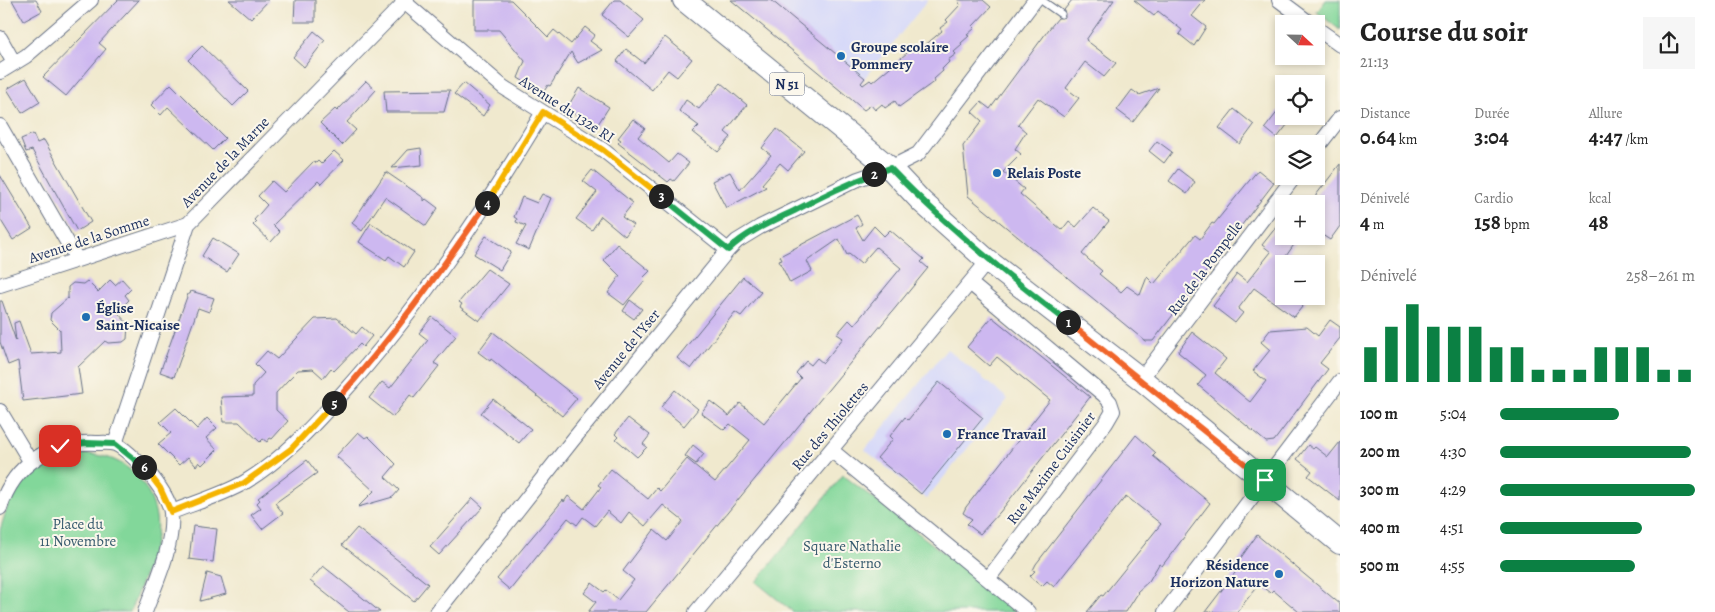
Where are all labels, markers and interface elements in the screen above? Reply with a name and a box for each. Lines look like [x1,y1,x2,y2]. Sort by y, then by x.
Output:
text: Course du soir [1360,13,1528,51]
north arrow [1275,15,1325,65]
map controls [1275,15,1325,305]
button: share [1643,17,1695,69]
place label: Groupe scolaire Pommery [851,37,949,74]
marker: Groupe scolaire Pommery [835,50,847,62]
text: 21:13 [1360,51,1389,73]
street label: Avenue du 132e RI [515,70,618,147]
road number: N 51 [770,72,804,96]
button: locate [1275,75,1325,125]
text: Distance [1360,104,1410,123]
text: Durée [1474,104,1510,123]
text: Allure [1589,104,1622,123]
street label: Avenue de la Marne [176,112,274,213]
text: 0.64 [1360,123,1396,151]
text: 3:04 [1474,123,1509,151]
text: 4:47 [1589,123,1622,151]
text: km [1396,130,1417,149]
text: /km [1622,130,1648,149]
button: layers [1275,135,1325,185]
pin: 2 [862,162,886,186]
place label: Relais Poste [1007,163,1081,183]
text: 2 [871,165,878,184]
marker: Relais Poste [991,167,1003,179]
pin: 3 [648,184,674,208]
text: 3 [658,187,665,206]
text: Dénivelé [1360,189,1410,208]
text: Cardio [1474,189,1513,208]
text: kcal [1589,189,1611,208]
pin: 4 [474,190,500,216]
text: 4 [484,194,491,213]
button: + [1275,195,1325,245]
text: 4 [1360,208,1370,236]
text: 158 [1474,208,1501,236]
text: 48 [1589,208,1609,236]
street label: Avenue de la Somme [25,210,152,268]
text: m [1370,215,1384,234]
text: bpm [1501,215,1530,234]
street label: Rue de la Pompelle [1163,216,1247,320]
button: − [1275,255,1325,305]
text: Dénivelé [1360,265,1417,287]
text: 258–261 m [1626,265,1695,287]
place label: Église Saint-Nicaise [96,298,180,335]
street label: Avenue de l'Yser [587,305,665,394]
pin: 1 [1056,310,1080,334]
marker: Église Saint-Nicaise [80,311,92,323]
text: 1 [1066,313,1071,332]
street label: Rue des Thiolettes [787,377,873,475]
pin: 5 [322,390,346,416]
text: 5 [332,394,337,413]
text: 100 m [1360,403,1398,425]
text: 5:04 [1440,403,1466,425]
street label: Rue Maxime Cuisinier [1002,407,1100,529]
place label: France Travail [957,424,1046,444]
pin [39,425,81,467]
marker: France Travail [941,428,953,440]
icon: check [46,432,74,460]
text: 200 m [1360,441,1400,463]
text: 4:30 [1440,441,1466,463]
pin: 6 [132,454,156,480]
text: 6 [141,458,148,477]
pin [1244,459,1286,501]
icon: arrive [1251,466,1279,494]
text: 300 m [1360,479,1399,501]
text: 4:29 [1440,479,1466,501]
park label: Place du 11 Novembre [40,514,117,551]
text: 400 m [1360,517,1400,539]
text: 4:51 [1440,517,1463,539]
park label: Square Nathalie d'Esterno [803,536,901,573]
place label: Résidence Horizon Nature [1170,555,1269,592]
text: 500 m [1360,555,1399,577]
text: 4:55 [1440,555,1465,577]
marker: Résidence Horizon Nature [1273,568,1285,580]

